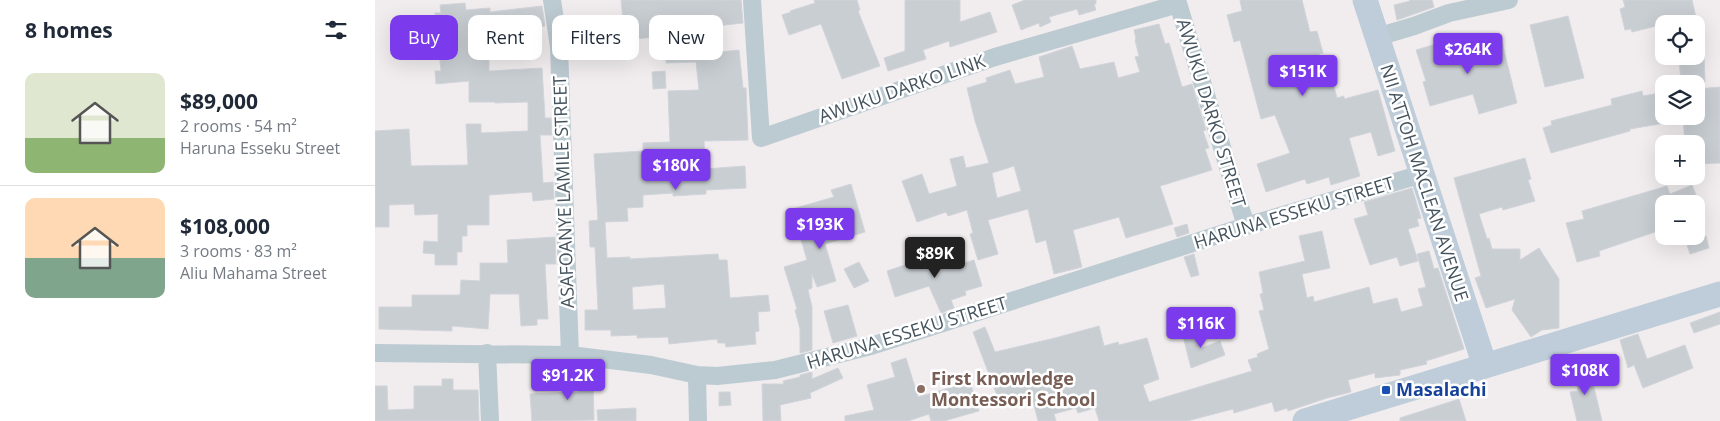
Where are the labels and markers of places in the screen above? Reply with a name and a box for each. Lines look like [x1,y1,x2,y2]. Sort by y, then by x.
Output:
pin: $264K [1433,32,1503,75]
pin: $151K [1268,54,1338,97]
pin: $180K [641,148,711,191]
pin: $193K [785,208,855,250]
pin: $89K [905,236,965,279]
pin: $116K [1166,306,1236,349]
pin: $108K [1550,354,1620,396]
pin: $91.2K [527,358,609,401]
place label: First knowledge Montessori School [931,366,1096,411]
place label: Masalachi [1396,377,1487,401]
marker: First knowledge Montessori School [915,383,927,395]
marker: Masalachi [1380,384,1392,396]

